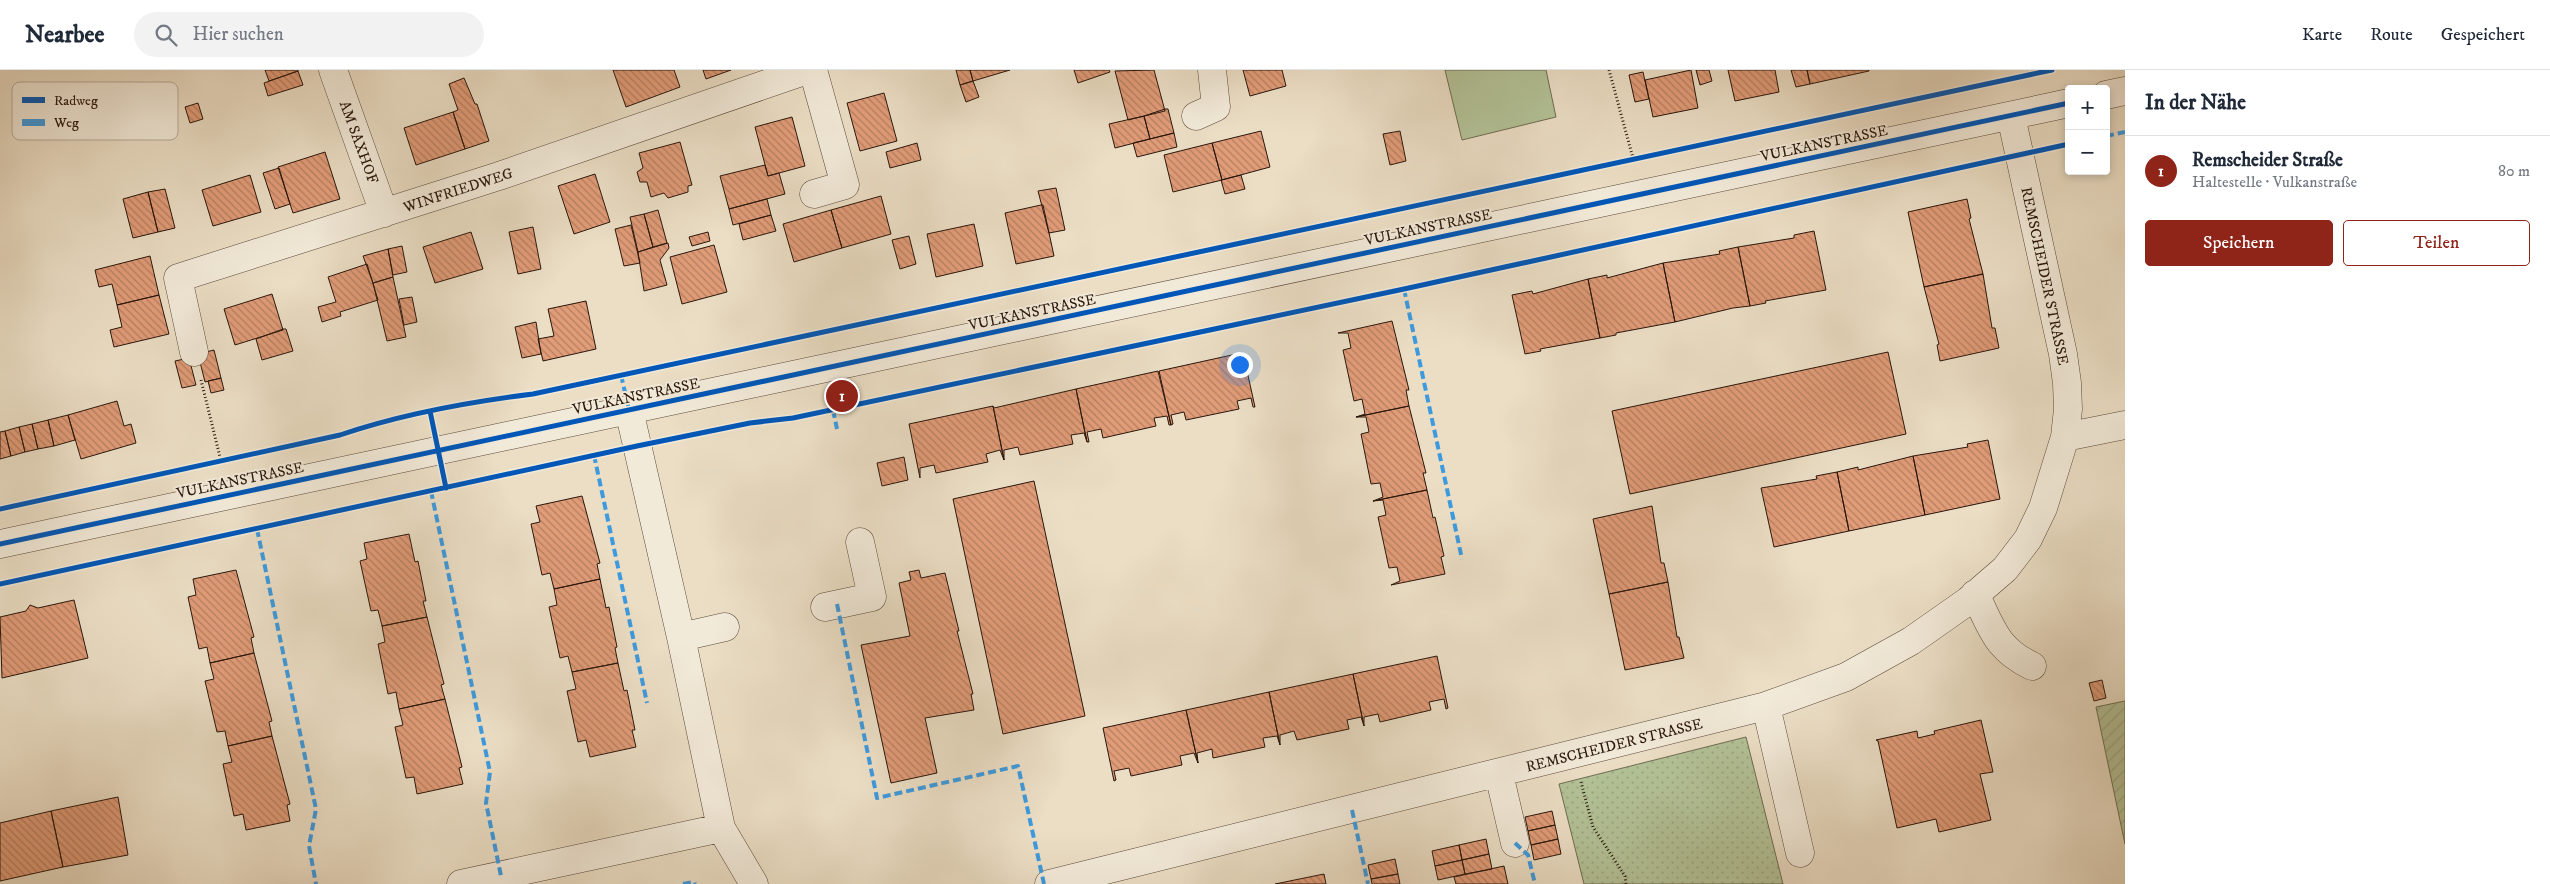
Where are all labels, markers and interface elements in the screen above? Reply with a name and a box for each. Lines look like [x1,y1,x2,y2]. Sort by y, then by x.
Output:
search box [134,12,484,57]
text: Nearbee [25,20,104,50]
icon: search [152,21,180,49]
text: Hier suchen [192,23,284,46]
text: Karte [2302,24,2342,46]
text: Route [2370,24,2413,46]
text: Gespeichert [2441,24,2525,46]
legend [12,82,178,140]
map controls [2065,85,2110,175]
button: + [2065,85,2110,130]
text: In der Nähe [2145,90,2246,116]
text: Radweg [54,92,98,110]
street label: AM SAXHOF [335,98,382,186]
text: Weg [53,114,79,132]
street label: VULKANSTRASSE [1758,121,1890,166]
button: − [2065,130,2110,175]
text: Remscheider Straße [2192,149,2343,172]
text: 1 [2158,161,2164,181]
text: 80 m [2498,161,2530,181]
street label: WINFRIEDWEG [400,164,516,217]
text: Haltestelle · Vulkanstraße [2192,172,2357,192]
street label: REMSCHEIDER STRASSE [2016,185,2073,367]
street label: VULKANSTRASSE [1362,205,1494,250]
button: Speichern [2145,220,2333,266]
button: Teilen [2343,220,2530,266]
street label: VULKANSTRASSE [966,290,1098,335]
your location [1227,352,1253,378]
street label: VULKANSTRASSE [570,374,702,419]
pin: 1 [826,377,858,415]
street label: VULKANSTRASSE [174,458,306,503]
street label: REMSCHEIDER STRASSE [1524,714,1705,777]

